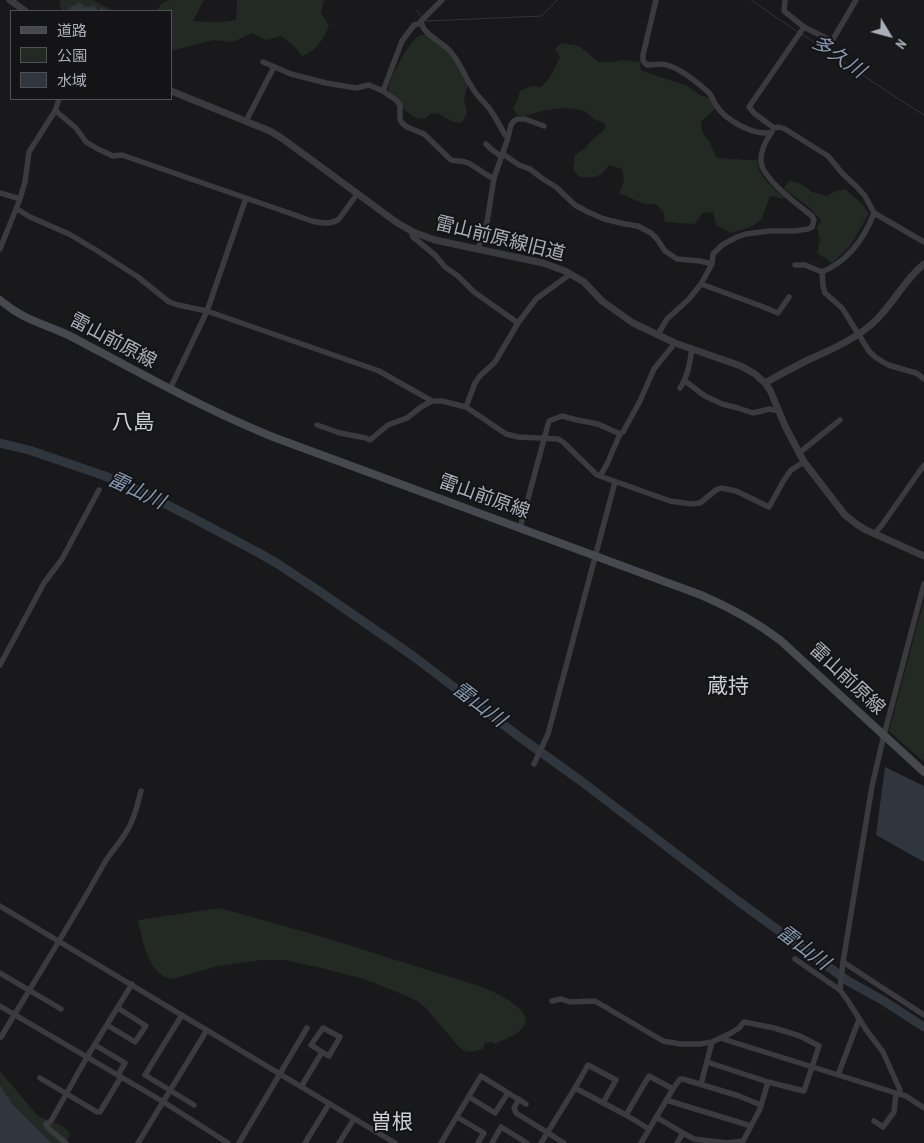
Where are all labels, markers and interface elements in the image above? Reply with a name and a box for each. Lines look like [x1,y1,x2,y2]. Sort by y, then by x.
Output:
legend [10,10,172,100]
north arrow [864,10,914,60]
text: 道路 [57,21,87,40]
water label: 多久川 [806,30,870,84]
text: N [892,36,910,52]
text: 公園 [57,46,87,65]
text: 水域 [57,71,87,90]
street label: 雷山前原線旧道 [433,212,567,266]
street label: 雷山前原線 [66,309,160,373]
district label: 八島 [112,410,154,436]
water label: 雷山川 [104,467,168,515]
street label: 雷山前原線 [435,470,533,524]
street label: 雷山前原線 [804,638,890,720]
district label: 蔵持 [707,674,749,700]
water label: 雷山川 [448,677,510,733]
water label: 雷山川 [772,920,834,976]
district label: 曽根 [371,1110,413,1136]

